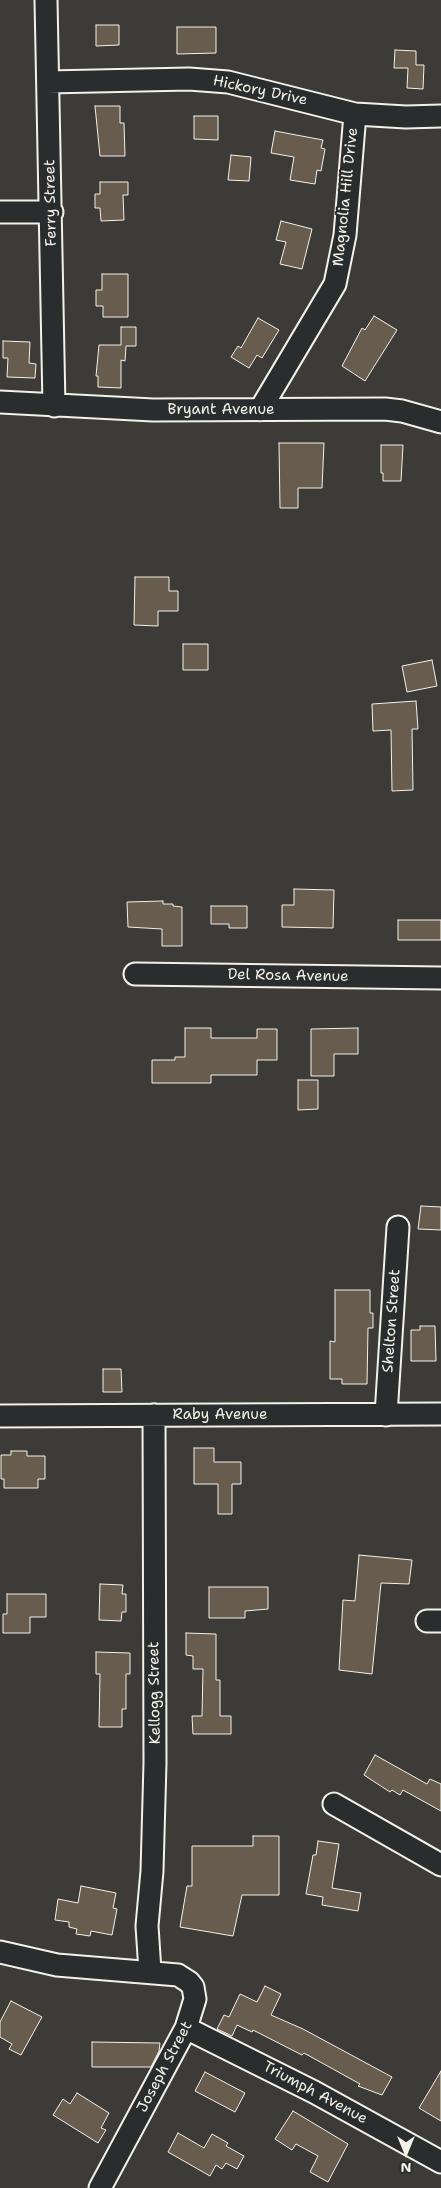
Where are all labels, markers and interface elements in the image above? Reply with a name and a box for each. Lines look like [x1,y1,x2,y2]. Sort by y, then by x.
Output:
street label: Hickory Drive [211,72,309,110]
street label: Magnolia Hill Drive [330,127,362,267]
street label: Ferry Street [41,159,61,247]
street label: Bryant Avenue [168,401,274,419]
street label: Del Rosa Avenue [227,966,349,986]
street label: Shelton Street [379,1269,405,1373]
street label: Raby Avenue [173,1406,267,1424]
street label: Kellogg Street [145,1641,165,1745]
street label: Joseph Street [133,2018,197,2116]
street label: Triumph Avenue [260,2058,370,2128]
north arrow [381,2128,431,2178]
text: N [400,2159,412,2177]

